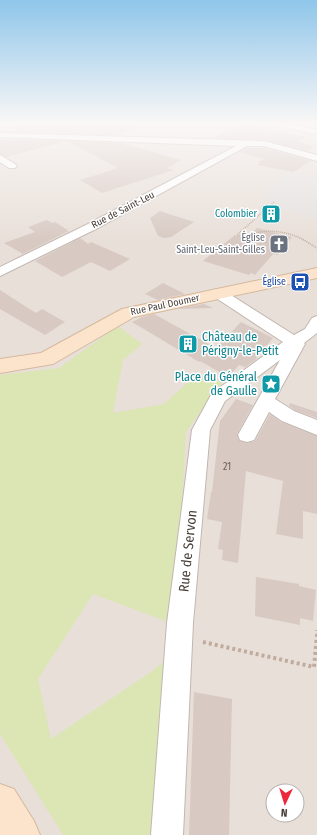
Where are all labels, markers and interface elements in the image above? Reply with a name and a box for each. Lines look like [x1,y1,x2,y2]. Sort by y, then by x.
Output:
street label: Rue de Saint-Leu [89,189,157,231]
building icon: Colombier [260,203,282,225]
place label: Colombier [215,208,258,220]
place label: Église Saint-Leu-Saint-Gilles [176,230,265,256]
church icon: Église Saint-Leu-Saint-Gilles [268,233,290,255]
bus stop icon: Église [289,271,311,293]
place label: Église [262,274,286,288]
street label: Rue Paul Doumer [129,292,201,318]
place label: Château de Périgny-le-Petit [202,330,279,358]
building icon: Château de Périgny-le-Petit [177,333,199,355]
place label: Place du Général de Gaulle [175,370,257,398]
place icon: Place du Général de Gaulle [260,373,282,395]
house number: 21 [223,461,231,473]
street label: Rue de Servon [175,509,201,593]
north arrow [265,783,305,823]
text: N [281,806,288,819]

